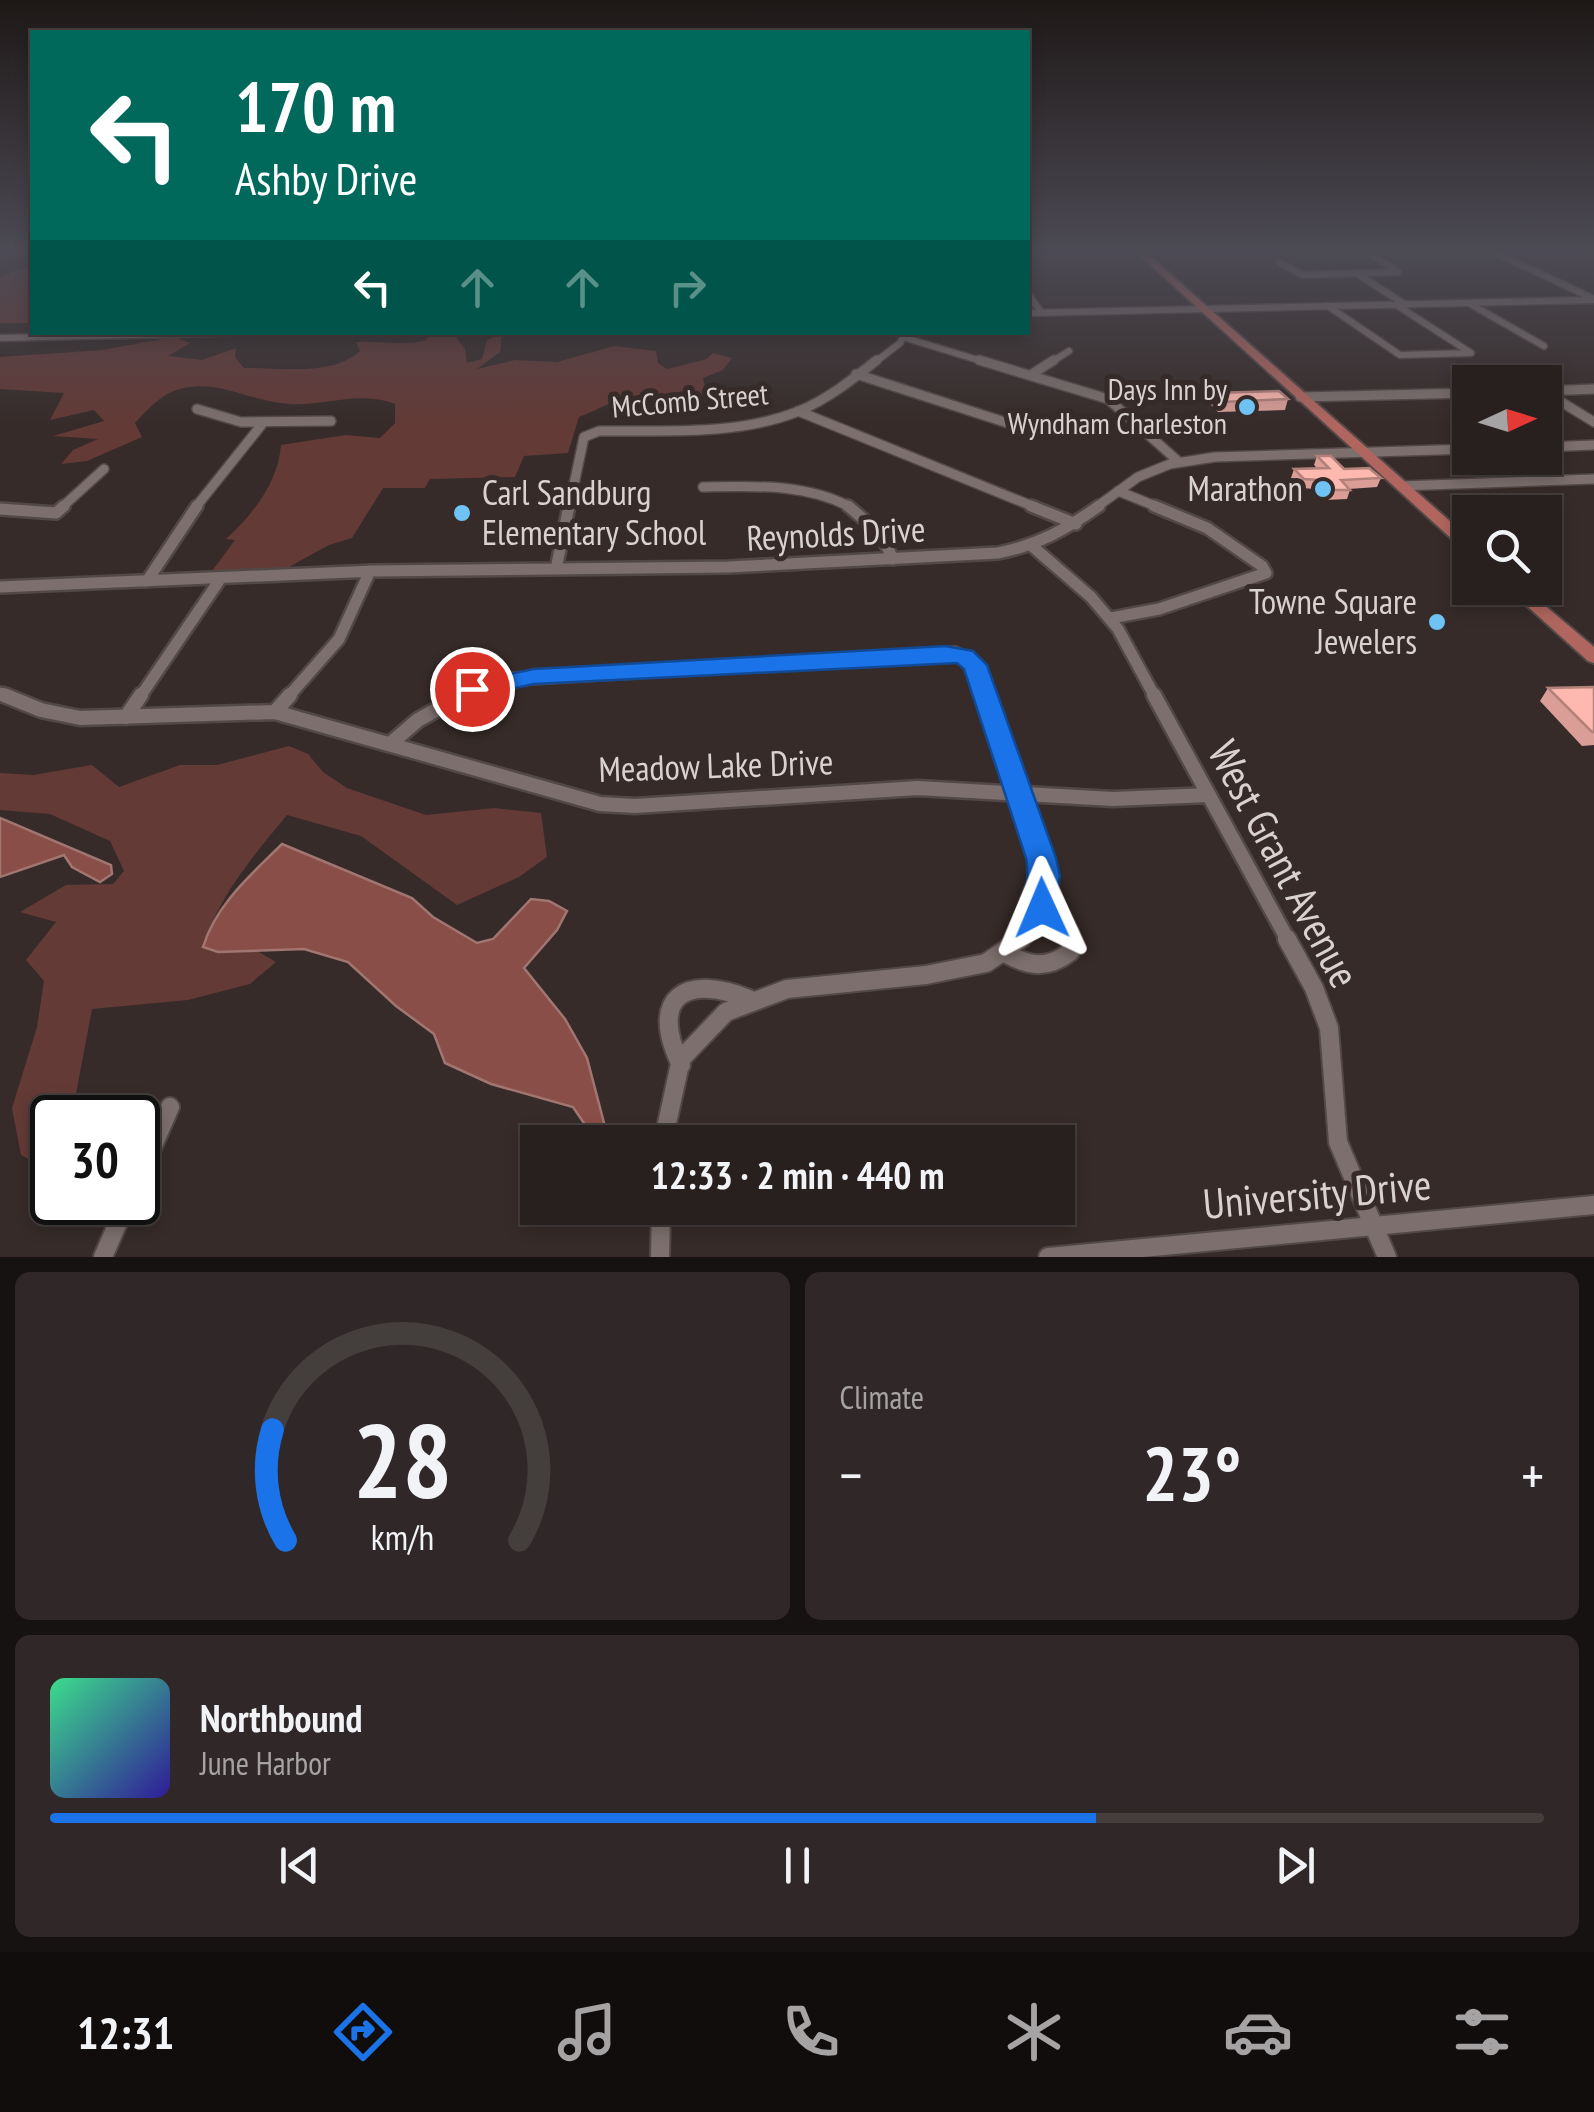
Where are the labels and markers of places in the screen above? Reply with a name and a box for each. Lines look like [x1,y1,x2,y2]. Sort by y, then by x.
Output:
place label: Days Inn by Wyndham Charleston [1008,369,1228,442]
marker: Days Inn by Wyndham Charleston [1236,396,1258,418]
place label: Marathon [1188,465,1303,511]
place label: Carl Sandburg Elementary School [482,469,706,555]
marker: Marathon [1312,478,1334,500]
marker: Carl Sandburg Elementary School [451,502,473,524]
place label: Towne Square Jewelers [1249,578,1417,664]
marker: Towne Square Jewelers [1426,611,1448,633]
pin [430,647,515,732]

